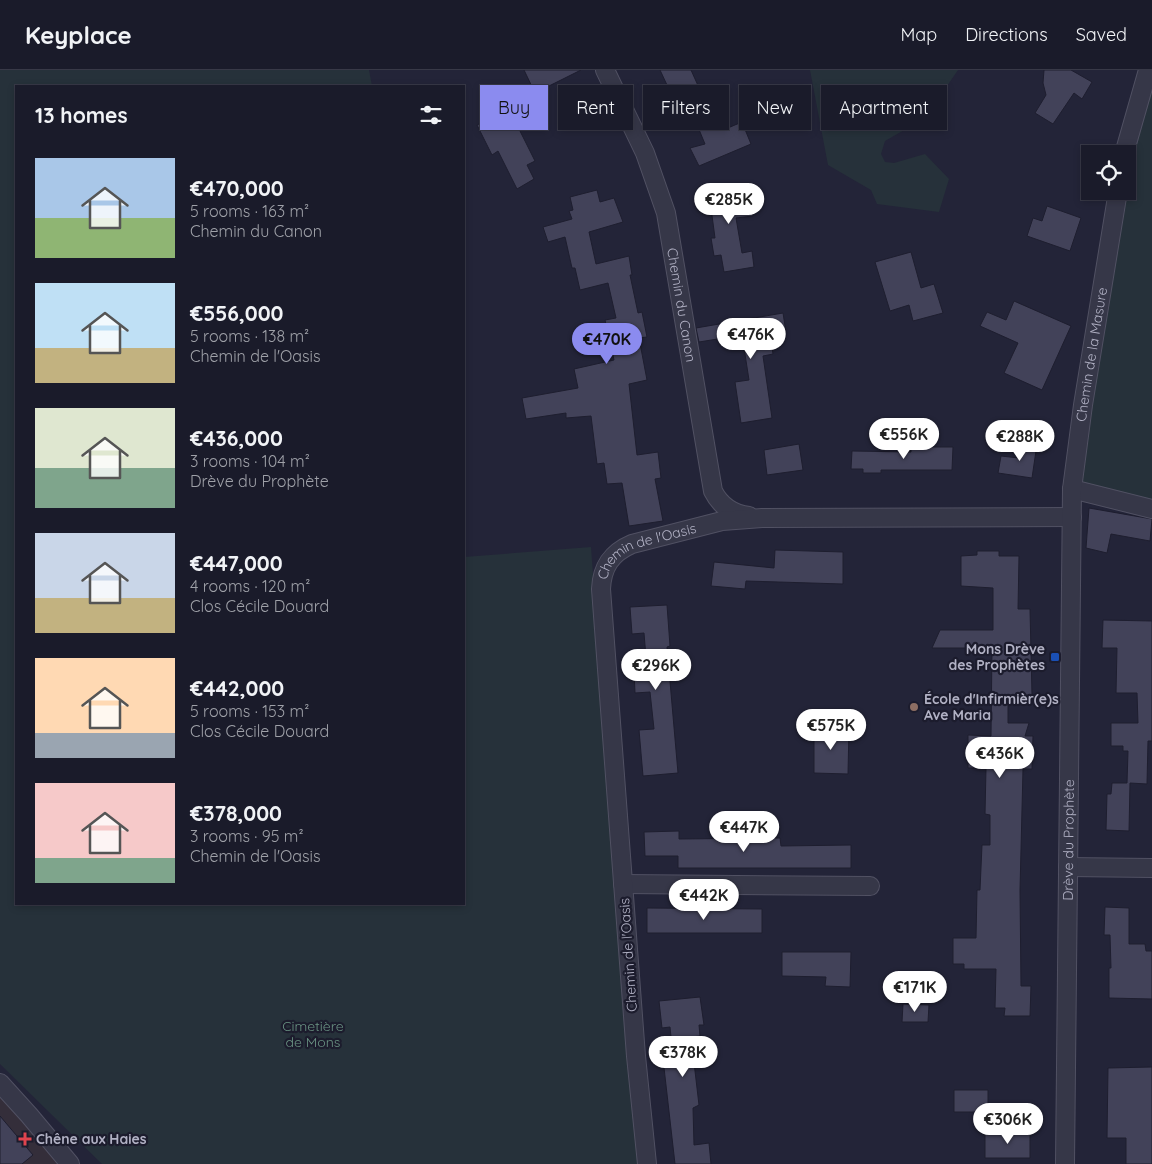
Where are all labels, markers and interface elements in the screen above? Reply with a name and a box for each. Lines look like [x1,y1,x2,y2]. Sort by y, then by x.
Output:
text: Keyplace [25,20,132,50]
text: Map [900,23,937,46]
text: Directions [965,23,1048,46]
text: Saved [1076,23,1127,46]
chip: Buy [480,85,548,130]
chip: Rent [558,85,633,130]
chip: Filters [643,85,729,130]
chip: New [739,85,811,130]
chip: Apartment [821,85,947,130]
icon: filters [417,101,445,129]
text: 13 homes [35,102,128,128]
map controls [1081,145,1136,200]
button: locate [1081,145,1136,200]
text: €470,000 [190,175,284,201]
icon: home [75,178,135,238]
pin: €285K [694,182,764,225]
text: €285K [705,189,753,209]
text: 5 rooms · 163 m² [190,201,309,221]
text: Chemin du Canon [190,221,322,241]
street label: Chemin du Canon [663,247,700,363]
street label: Chemin de la Masure [1072,286,1111,423]
text: €556,000 [190,300,283,326]
icon: home [75,303,135,363]
pin: €476K [716,318,786,360]
pin: €470K [572,322,642,365]
text: €476K [728,324,774,344]
text: 5 rooms · 138 m² [190,326,309,346]
text: €470K [583,329,631,349]
text: Chemin de l'Oasis [190,346,320,366]
pin: €556K [869,418,939,460]
pin: €288K [985,420,1055,462]
text: €556K [880,424,928,444]
text: €436,000 [190,425,283,451]
text: €288K [996,426,1044,446]
icon: home [75,428,135,488]
text: 3 rooms · 104 m² [190,451,310,471]
text: Drève du Prophète [190,471,329,491]
street label: Chemin de l'Oasis [593,519,698,581]
text: €447,000 [190,550,283,576]
icon: home [75,553,135,613]
text: 4 rooms · 120 m² [190,576,310,596]
text: Clos Cécile Douard [190,596,329,616]
place label: Mons Drève des Prophètes [948,640,1045,674]
pin: €296K [621,648,691,691]
marker: Mons Drève des Prophètes [1049,651,1061,663]
text: €296K [632,655,680,675]
text: €442,000 [190,675,284,701]
icon: home [75,678,135,738]
place label: École d'Infirmièr(e)s Ave Maria [924,690,1059,724]
text: 5 rooms · 153 m² [190,701,309,721]
marker: École d'Infirmièr(e)s Ave Maria [908,701,920,713]
pin: €575K [796,708,866,751]
text: €575K [807,715,855,735]
text: Clos Cécile Douard [190,721,329,741]
pin: €436K [965,736,1035,779]
text: €436K [976,743,1024,763]
street label: Drève du Prophète [1059,779,1078,901]
text: €378,000 [190,800,282,826]
icon: home [75,803,135,863]
pin: €447K [709,810,779,853]
text: €447K [720,817,768,837]
text: 3 rooms · 95 m² [190,826,304,846]
text: Chemin de l'Oasis [190,846,320,866]
pin: €442K [669,878,739,921]
text: €442K [680,885,728,905]
street label: Chemin de l'Oasis [615,897,641,1013]
pin: €171K [880,970,950,1013]
text: €171K [894,977,936,997]
park label: Cimetière de Mons [282,1017,344,1051]
pin: €378K [648,1036,718,1078]
text: €378K [660,1042,706,1062]
pin: €306K [973,1102,1043,1145]
text: €306K [984,1109,1032,1129]
place label: Chêne aux Haies [36,1130,147,1148]
marker: Chêne aux Haies [18,1132,32,1146]

